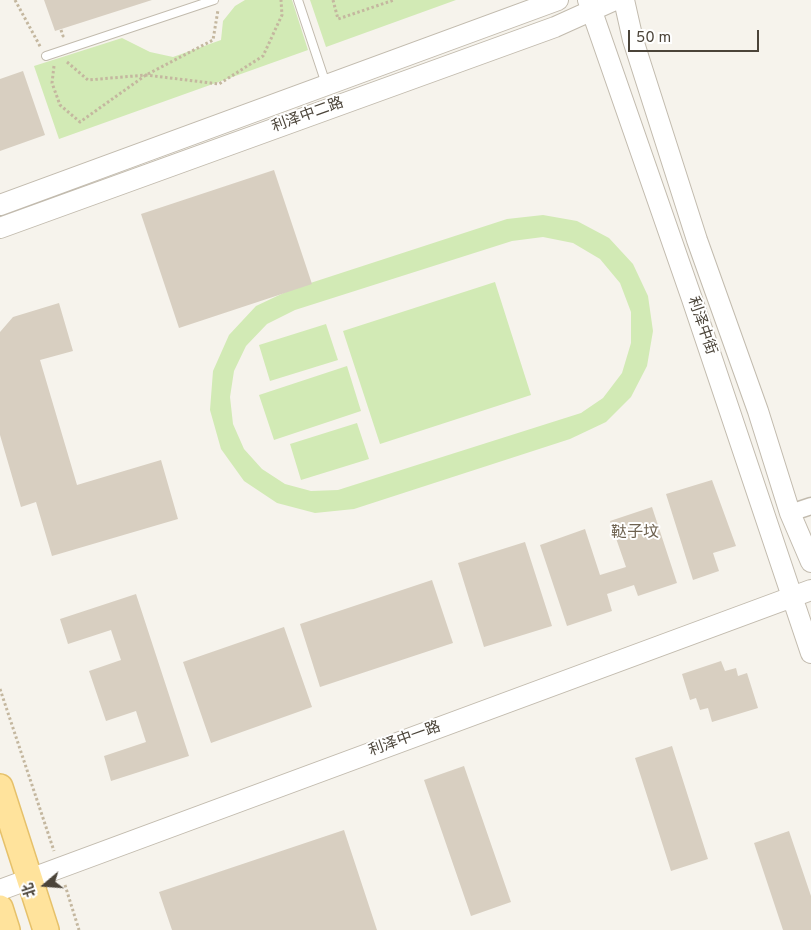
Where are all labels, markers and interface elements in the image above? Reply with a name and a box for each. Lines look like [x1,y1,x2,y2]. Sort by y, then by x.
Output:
scale bar [631,20,762,52]
text: 50 m [636,29,671,48]
street label: 利泽中二路 [270,95,346,137]
street label: 利泽中街 [683,295,719,357]
district label: 鞑子坟 [611,524,659,544]
street label: 利泽中一路 [367,719,443,761]
north arrow [20,860,70,910]
text: 北 [20,881,41,899]

